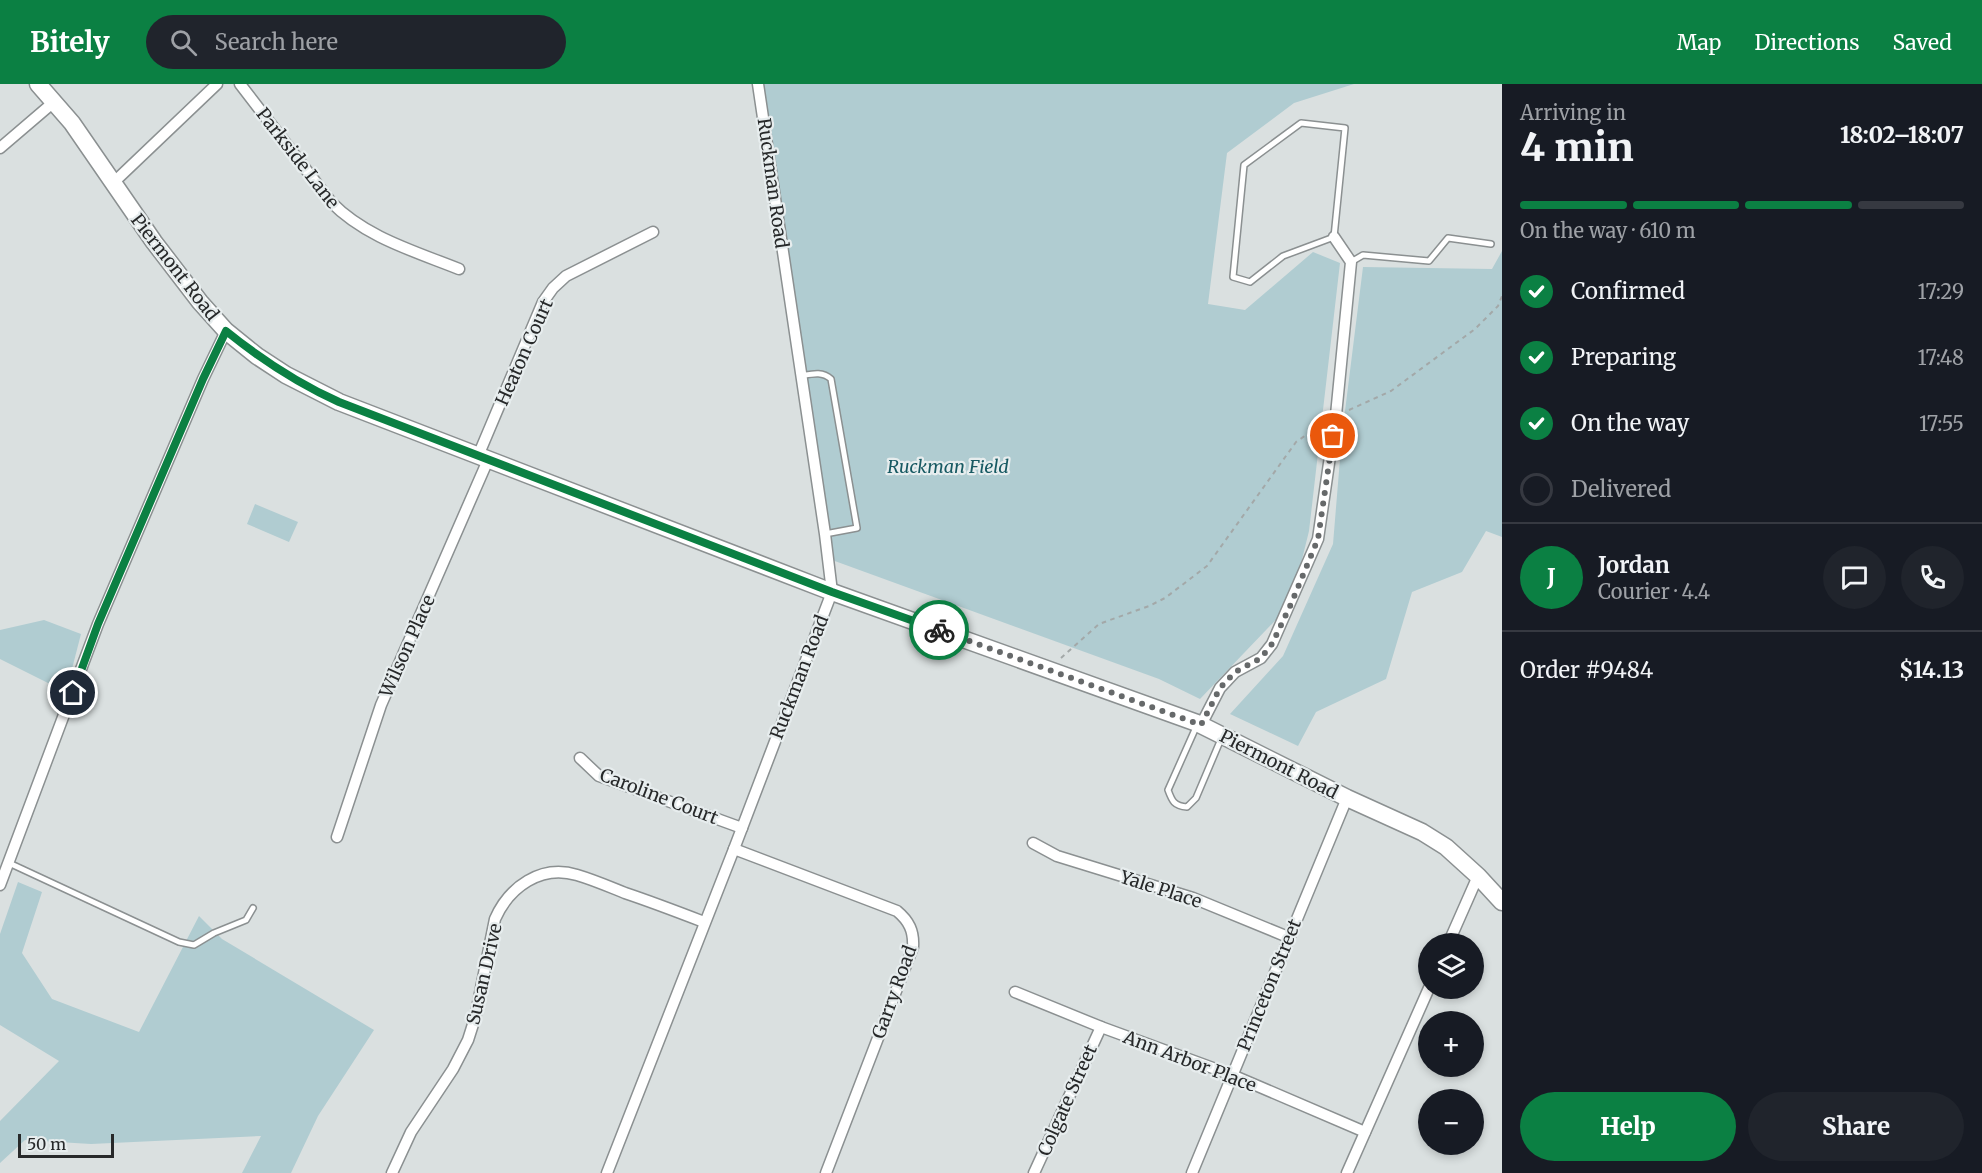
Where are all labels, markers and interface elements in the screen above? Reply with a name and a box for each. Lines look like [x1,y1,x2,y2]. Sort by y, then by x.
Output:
search box [146,15,566,69]
text: Bitely [30,24,110,60]
icon: search [167,26,200,59]
text: Search here [215,28,338,56]
text: Map [1677,29,1721,56]
text: Directions [1754,29,1859,56]
text: Saved [1892,29,1952,56]
text: Arriving in [1520,100,1626,125]
street label: Parkside Lane [251,103,345,213]
street label: Ruckman Road [752,116,794,250]
text: 18:02–18:07 [1840,121,1964,149]
text: 4 min [1520,123,1634,172]
street label: Piermont Road [126,209,224,325]
text: On the way · 610 m [1520,218,1696,243]
icon: check [1520,275,1553,308]
text: Confirmed [1571,277,1685,305]
text: 17:29 [1918,279,1964,304]
street label: Heaton Court [490,295,558,409]
icon: check [1520,341,1553,374]
text: Preparing [1571,343,1676,371]
text: 17:48 [1918,345,1964,370]
icon: check [1520,407,1553,440]
text: On the way [1571,409,1689,437]
pin [1307,410,1358,461]
text: 17:55 [1919,411,1964,436]
icon: bag [1316,419,1349,452]
park label: Ruckman Field [887,455,1009,478]
text: Delivered [1571,475,1671,503]
button: chat [1823,546,1886,609]
button: phone [1901,546,1964,609]
text: Jordan [1598,551,1670,579]
text: J [1547,563,1556,591]
text: Courier · 4.4 [1598,579,1710,604]
street label: Wilson Place [374,591,440,702]
courier [909,600,969,660]
street label: Ruckman Road [765,611,833,742]
icon: bike [923,614,956,647]
text: Order #9484 [1520,656,1653,684]
text: $14.13 [1899,656,1964,684]
pin [47,667,98,718]
icon: home [56,676,89,709]
street label: Piermont Road [1216,724,1342,804]
street label: Caroline Court [597,763,721,829]
street label: Yale Place [1116,865,1205,913]
street label: Princeton Street [1232,916,1306,1054]
street label: Susan Drive [461,921,507,1027]
map controls [1418,933,1484,1155]
button: layers [1418,933,1484,999]
street label: Garry Road [866,942,922,1042]
button: + [1418,1011,1484,1077]
street label: Ann Arbor Place [1119,1025,1260,1097]
street label: Colgate Street [1032,1041,1102,1159]
button: − [1418,1089,1484,1155]
button: Help [1520,1092,1736,1161]
button: Share [1748,1092,1964,1161]
scale bar [18,1131,114,1158]
text: 50 m [27,1134,66,1154]

